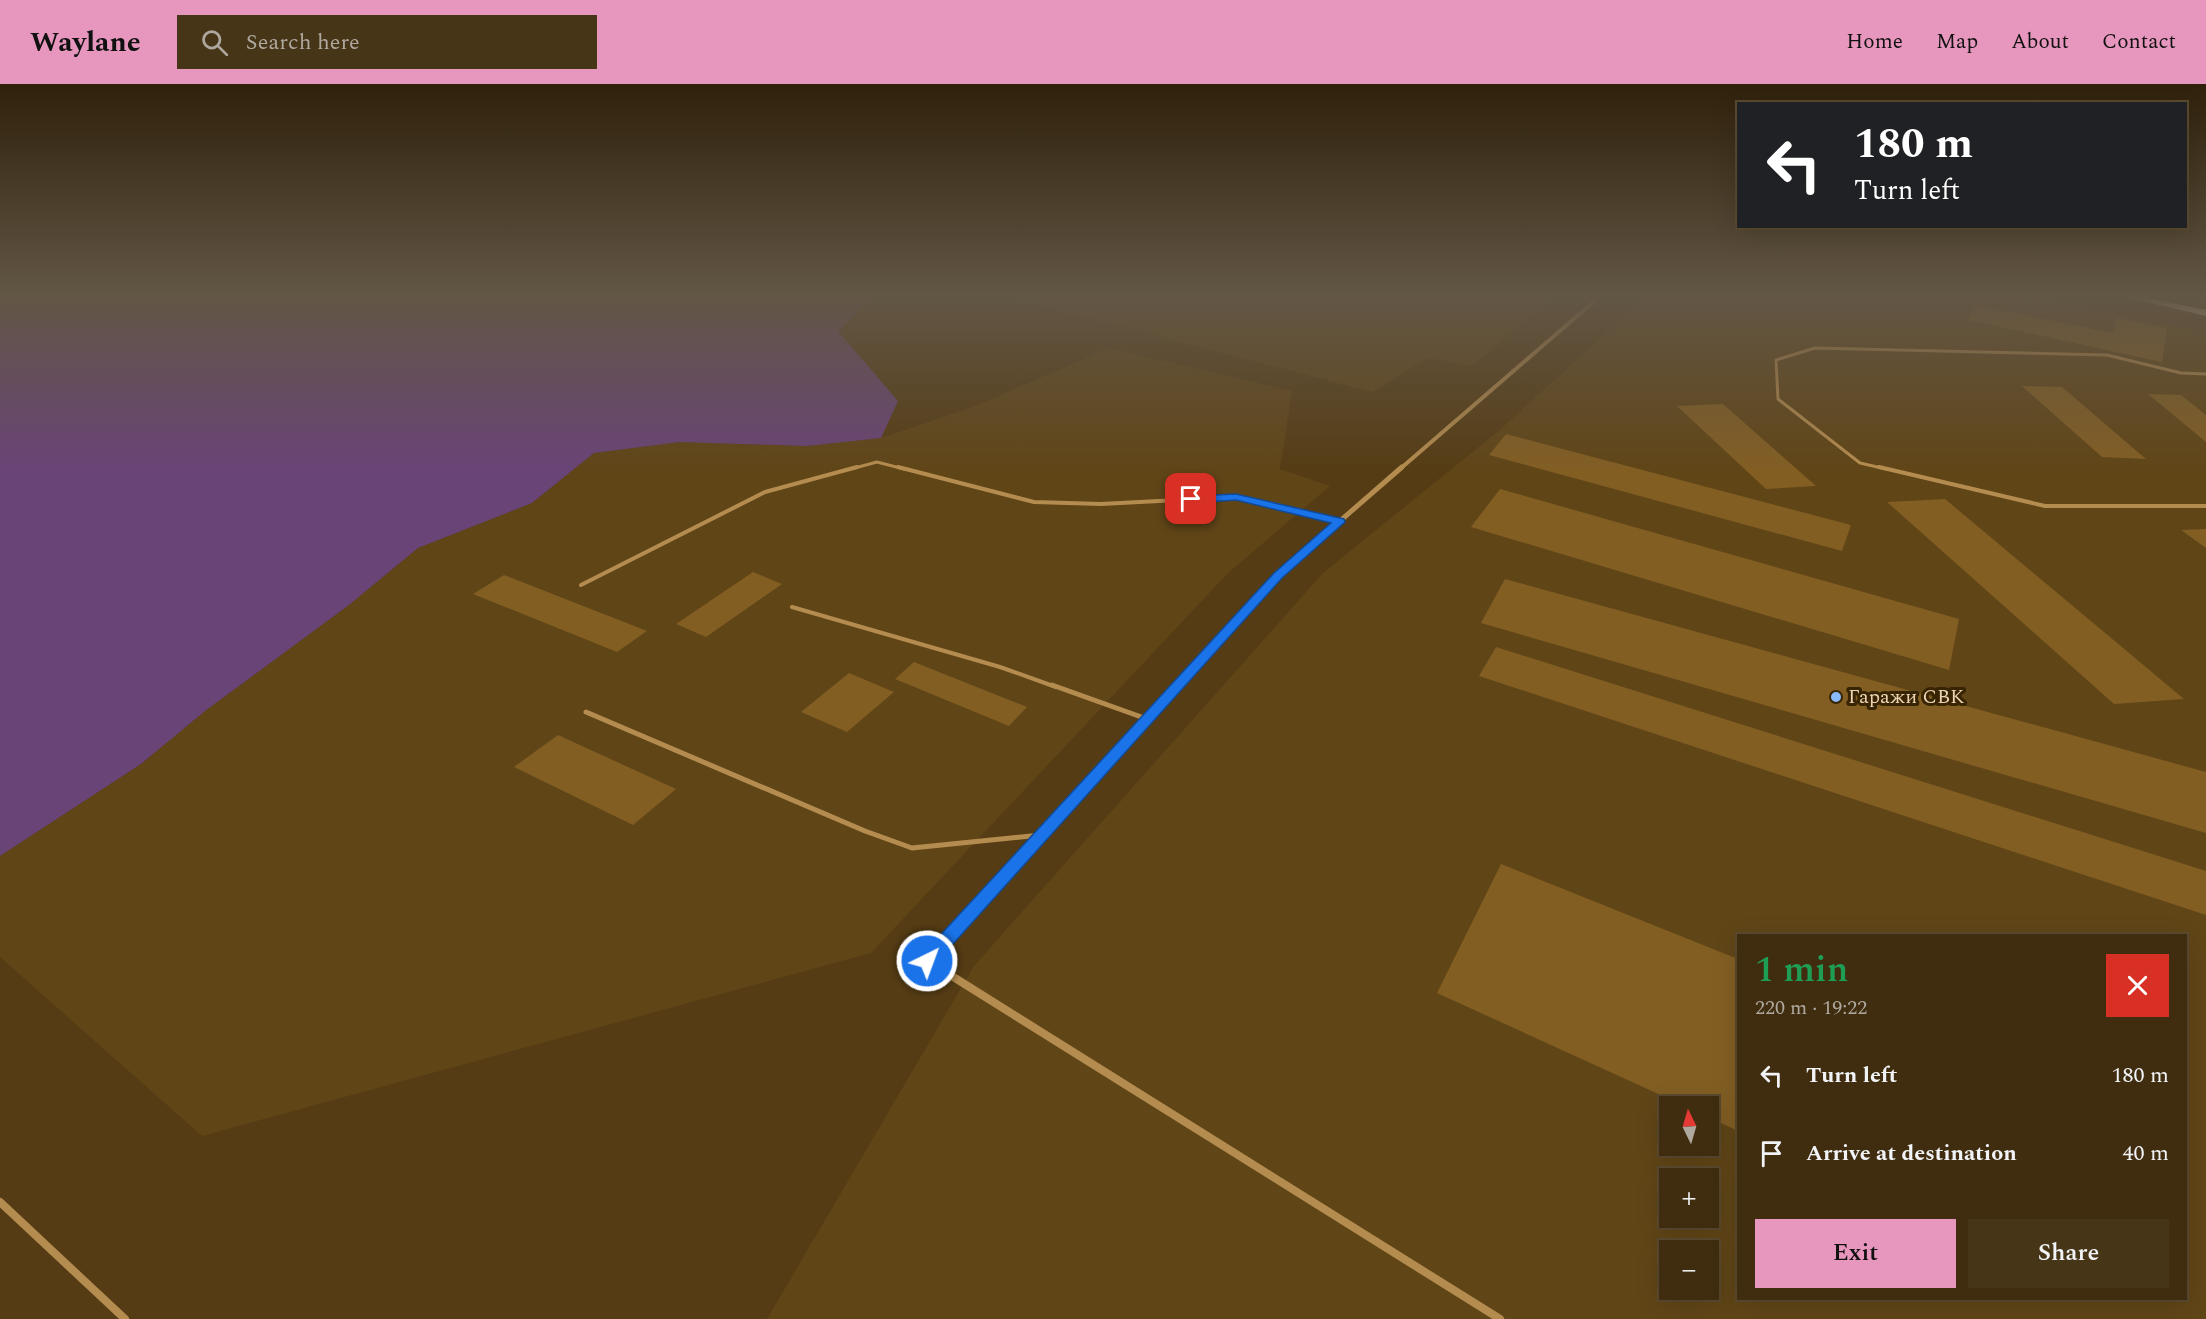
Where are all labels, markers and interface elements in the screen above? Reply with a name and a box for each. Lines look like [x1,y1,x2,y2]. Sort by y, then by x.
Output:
search box [177,15,597,69]
text: Waylane [30,21,141,64]
icon: search [198,26,231,59]
text: Search here [246,26,360,59]
text: Home [1846,26,1903,58]
text: Map [1936,26,1978,58]
text: About [2011,26,2069,58]
text: Contact [2102,26,2176,58]
text: 180 m [1854,113,1973,176]
icon: left [1755,126,1833,204]
text: Turn left [1854,170,1960,212]
pin [1165,473,1216,524]
icon: arrive [1174,482,1207,515]
place label: Гаражи СВК [1848,682,1965,712]
marker: Гаражи СВК [1829,690,1843,704]
position arrow [895,929,959,993]
text: 1 min [1755,943,1848,998]
button: close [2106,954,2169,1017]
text: 220 m · 19:22 [1755,993,1867,1023]
icon: left [1755,1059,1788,1092]
text: Turn left [1806,1059,1898,1092]
text: 180 m [2112,1059,2169,1092]
north arrow [1659,1096,1719,1156]
map controls [1659,1096,1719,1300]
icon: arrive [1755,1137,1788,1170]
text: Arrive at destination [1806,1137,2017,1170]
text: 40 m [2123,1137,2169,1170]
button: + [1659,1168,1719,1228]
button: Exit [1755,1219,1956,1288]
button: Share [1968,1219,2169,1288]
button: − [1659,1240,1719,1300]

